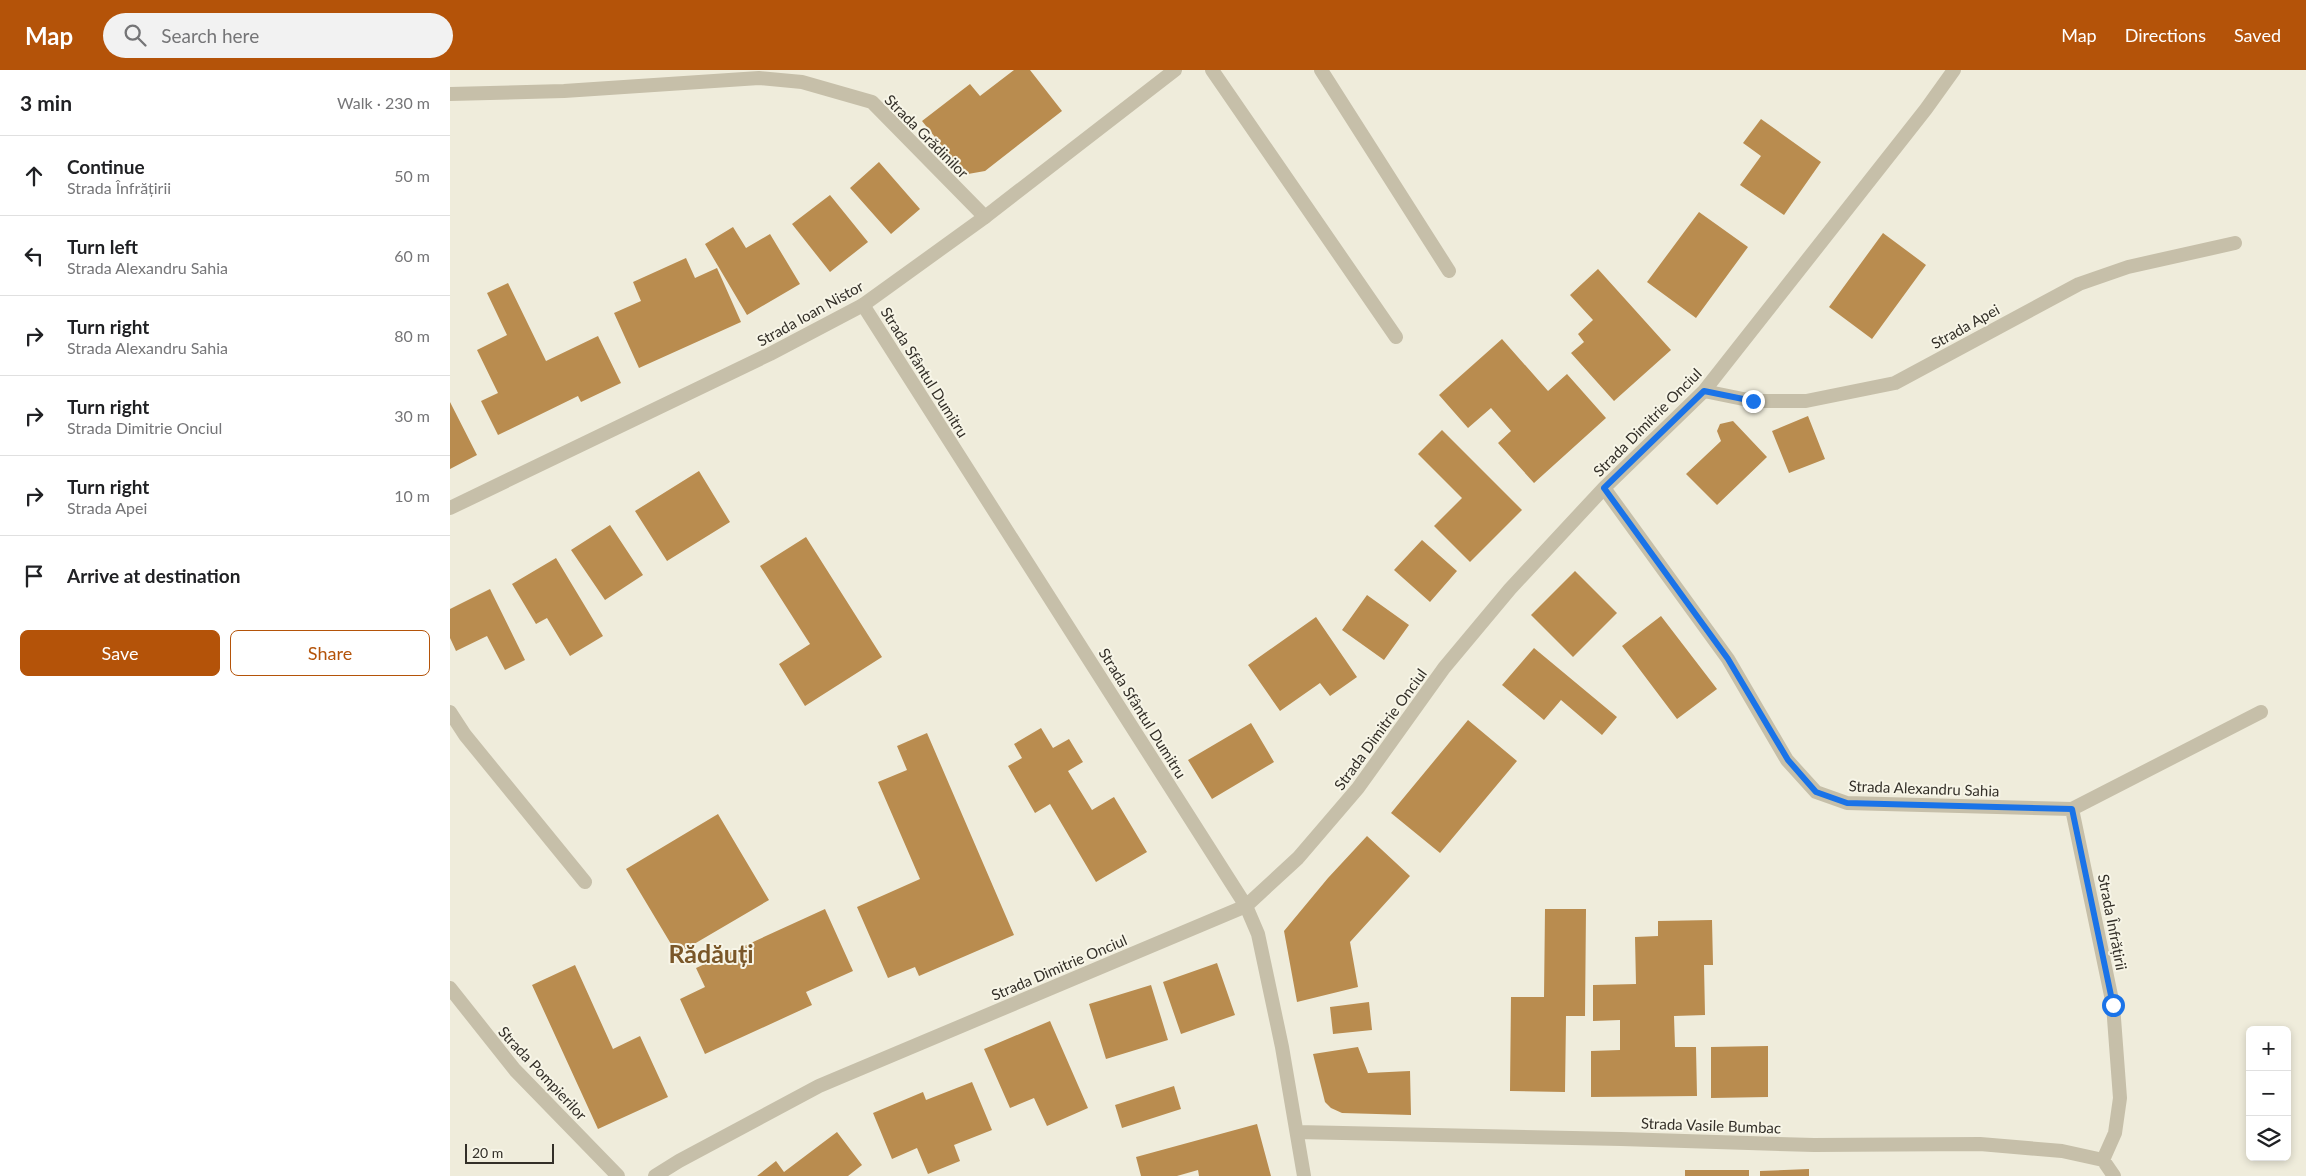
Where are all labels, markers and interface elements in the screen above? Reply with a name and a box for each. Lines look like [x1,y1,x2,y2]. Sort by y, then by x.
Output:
search box [103,13,453,58]
text: Map [25,21,73,50]
icon: search [121,21,149,49]
text: Search here [161,24,259,47]
text: Map [2061,24,2097,46]
text: Directions [2125,24,2206,46]
text: Saved [2234,24,2281,46]
text: 3 min [20,90,72,115]
street label: Strada Grădinilor [881,90,973,182]
text: Walk · 230 m [337,93,430,112]
text: Continue [67,155,145,178]
icon: ahead [20,162,48,190]
text: 50 m [394,166,430,185]
text: Strada Înfrățirii [67,178,171,197]
text: Turn left [67,235,138,258]
icon: left [20,242,48,270]
text: 60 m [394,246,430,265]
text: Strada Alexandru Sahia [67,258,228,277]
street label: Strada Ioan Nistor [754,276,867,350]
street label: Strada Apei [1928,300,2002,352]
street label: Strada Sfântul Dumitru [878,303,972,441]
text: Turn right [67,315,149,338]
icon: right [20,322,48,350]
text: 80 m [394,326,430,345]
text: Strada Alexandru Sahia [67,338,228,357]
street label: Strada Dimitrie Onciul [1589,364,1705,480]
route end [1742,390,1765,413]
text: Turn right [67,395,149,418]
icon: right [20,402,48,430]
text: 30 m [394,406,430,425]
text: Strada Dimitrie Onciul [67,418,222,437]
text: Turn right [67,475,149,498]
icon: right [20,482,48,510]
text: 10 m [394,486,430,505]
text: Strada Apei [67,498,147,517]
icon: arrive [20,562,48,590]
text: Arrive at destination [67,564,240,587]
button: Save [20,630,220,676]
button: Share [230,630,430,676]
street label: Strada Sfântul Dumitru [1096,644,1190,782]
street label: Strada Dimitrie Onciul [1330,665,1430,793]
street label: Strada Alexandru Sahia [1848,776,2000,800]
street label: Strada Înfrățirii [2095,872,2131,972]
street label: Strada Dimitrie Onciul [988,930,1130,1004]
district label: Rădăuți [668,938,754,968]
route start [2102,994,2125,1017]
street label: Strada Pompierilor [495,1022,591,1124]
map controls [2246,1026,2291,1161]
button: + [2246,1026,2291,1071]
button: − [2246,1071,2291,1116]
street label: Strada Vasile Bumbac [1641,1114,1781,1136]
button: layers [2246,1116,2291,1161]
scale bar [465,1141,554,1164]
text: 20 m [472,1144,503,1161]

